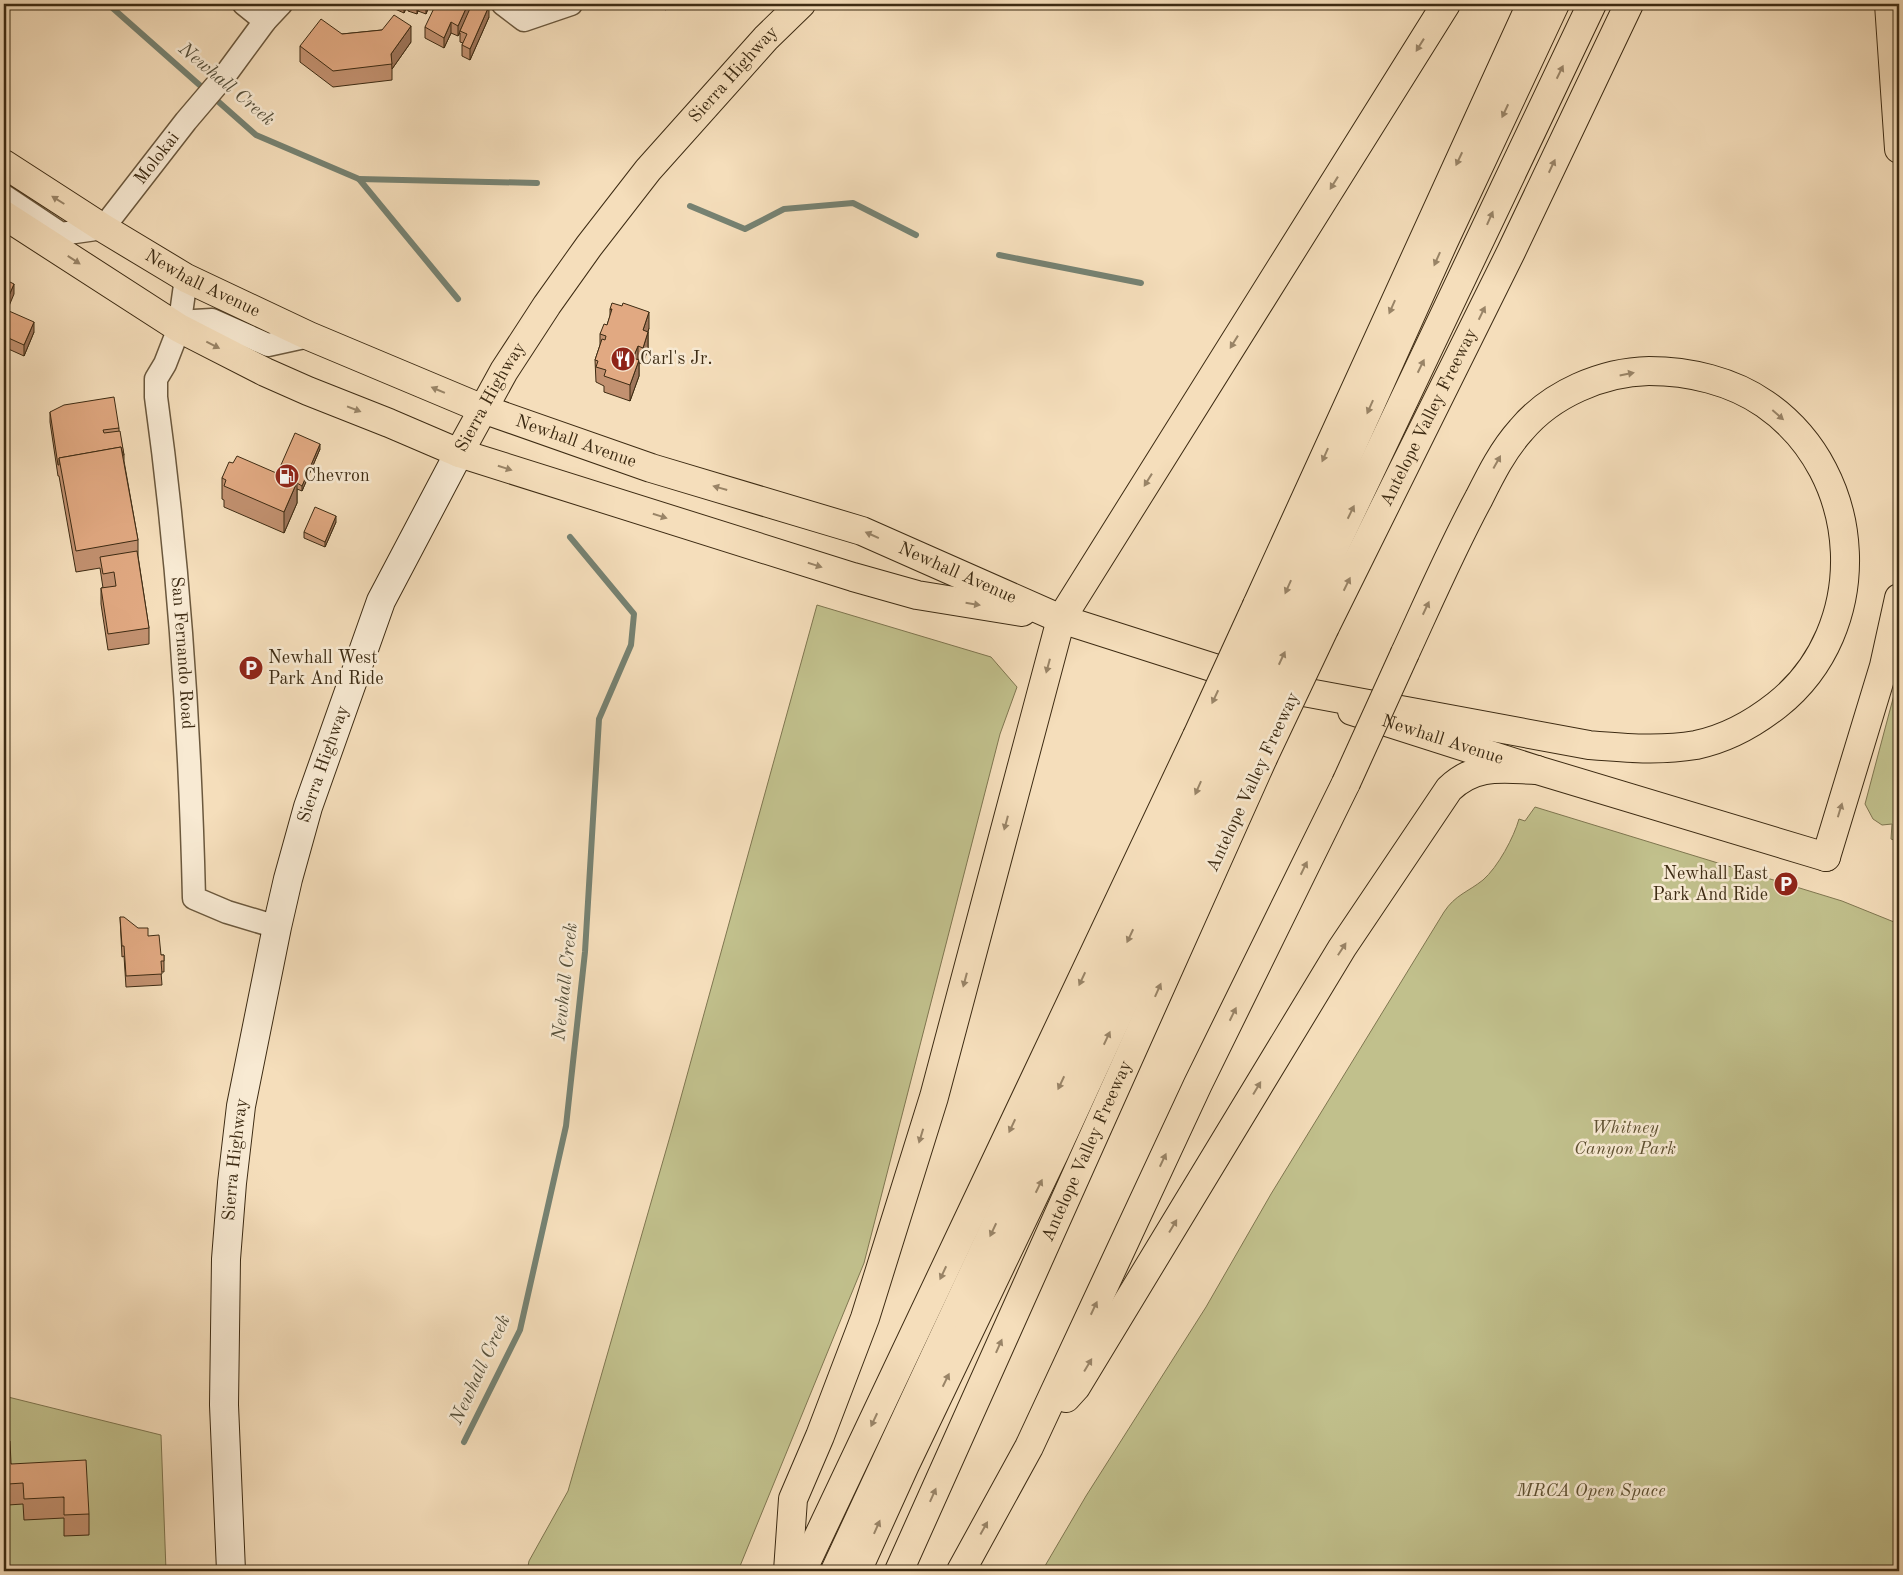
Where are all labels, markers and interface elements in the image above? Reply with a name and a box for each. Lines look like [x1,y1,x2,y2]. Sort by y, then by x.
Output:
street label: Sierra Highway [686,22,782,126]
one-way arrow [1415,38,1425,52]
water label: Newhall Creek [174,39,277,130]
one-way arrow [1555,64,1564,79]
one-way arrow [1500,104,1508,118]
street label: Molokai [131,129,183,188]
one-way arrow [1455,152,1463,166]
one-way arrow [1548,159,1556,173]
one-way arrow [1329,176,1339,189]
one-way arrow [52,195,65,205]
one-way arrow [1486,211,1494,225]
street label: Newhall Avenue [142,246,263,321]
one-way arrow [1432,252,1440,266]
one-way arrow [68,255,81,265]
one-way arrow [1388,300,1396,314]
one-way arrow [1477,305,1486,320]
street label: Antelope Valley Freeway [1377,325,1481,509]
one-way arrow [1230,335,1239,348]
street label: Sierra Highway [452,339,529,455]
one-way arrow [206,341,220,349]
restaurant icon: Carl's Jr. [610,346,636,372]
place label: Carl's Jr. [640,350,713,368]
one-way arrow [1417,358,1425,373]
one-way arrow [1619,370,1634,378]
one-way arrow [431,386,445,394]
one-way arrow [1365,400,1373,414]
one-way arrow [347,405,362,413]
one-way arrow [1772,410,1785,421]
street label: Newhall Avenue [513,412,639,471]
one-way arrow [1321,448,1329,462]
one-way arrow [1493,456,1502,469]
fuel station icon: Chevron [274,463,300,489]
one-way arrow [498,464,513,472]
place label: Chevron [304,467,370,485]
one-way arrow [1143,473,1152,486]
one-way arrow [713,484,728,492]
one-way arrow [1347,505,1355,519]
one-way arrow [653,513,668,521]
one-way arrow [865,531,879,539]
street label: Newhall Avenue [896,539,1019,607]
one-way arrow [808,561,823,569]
street label: San Fernando Road [167,576,196,730]
one-way arrow [1343,576,1351,591]
one-way arrow [1284,580,1292,594]
one-way arrow [965,601,981,609]
one-way arrow [1422,601,1430,615]
place label: Newhall West Park And Ride [268,649,383,688]
one-way arrow [1278,651,1286,665]
parking icon: Newhall West Park And Ride [238,655,264,681]
one-way arrow [1044,658,1052,673]
street label: Antelope Valley Freeway [1203,689,1303,875]
one-way arrow [1210,690,1218,704]
street label: Sierra Highway [295,703,352,825]
street label: Newhall Avenue [1379,712,1506,768]
one-way arrow [1193,781,1201,795]
one-way arrow [1837,803,1845,818]
one-way arrow [1002,815,1010,830]
one-way arrow [1300,861,1308,875]
place label: Newhall East Park And Ride [1653,865,1768,904]
parking icon: Newhall East Park And Ride [1773,871,1799,897]
water label: Newhall Creek [550,922,582,1043]
one-way arrow [1126,929,1134,943]
one-way arrow [1337,942,1347,955]
one-way arrow [961,972,969,987]
one-way arrow [1077,972,1085,986]
one-way arrow [1155,983,1163,997]
one-way arrow [1229,1007,1237,1021]
one-way arrow [1103,1031,1111,1045]
street label: Antelope Valley Freeway [1039,1058,1135,1244]
one-way arrow [1057,1076,1065,1090]
one-way arrow [1253,1081,1262,1094]
street label: Sierra Highway [220,1096,251,1222]
one-way arrow [1008,1119,1016,1133]
park label: Whitney Canyon Park [1574,1119,1676,1158]
one-way arrow [917,1129,925,1144]
one-way arrow [1158,1153,1167,1168]
one-way arrow [1035,1179,1043,1193]
one-way arrow [1168,1220,1177,1233]
one-way arrow [989,1223,997,1237]
one-way arrow [939,1266,947,1280]
one-way arrow [1090,1301,1098,1315]
water label: Newhall Creek [447,1312,515,1429]
one-way arrow [995,1339,1003,1353]
one-way arrow [1084,1359,1093,1372]
one-way arrow [942,1373,950,1387]
one-way arrow [869,1413,877,1427]
park label: MRCA Open Space [1515,1482,1666,1500]
one-way arrow [929,1488,937,1502]
one-way arrow [874,1520,882,1534]
one-way arrow [980,1522,989,1535]

